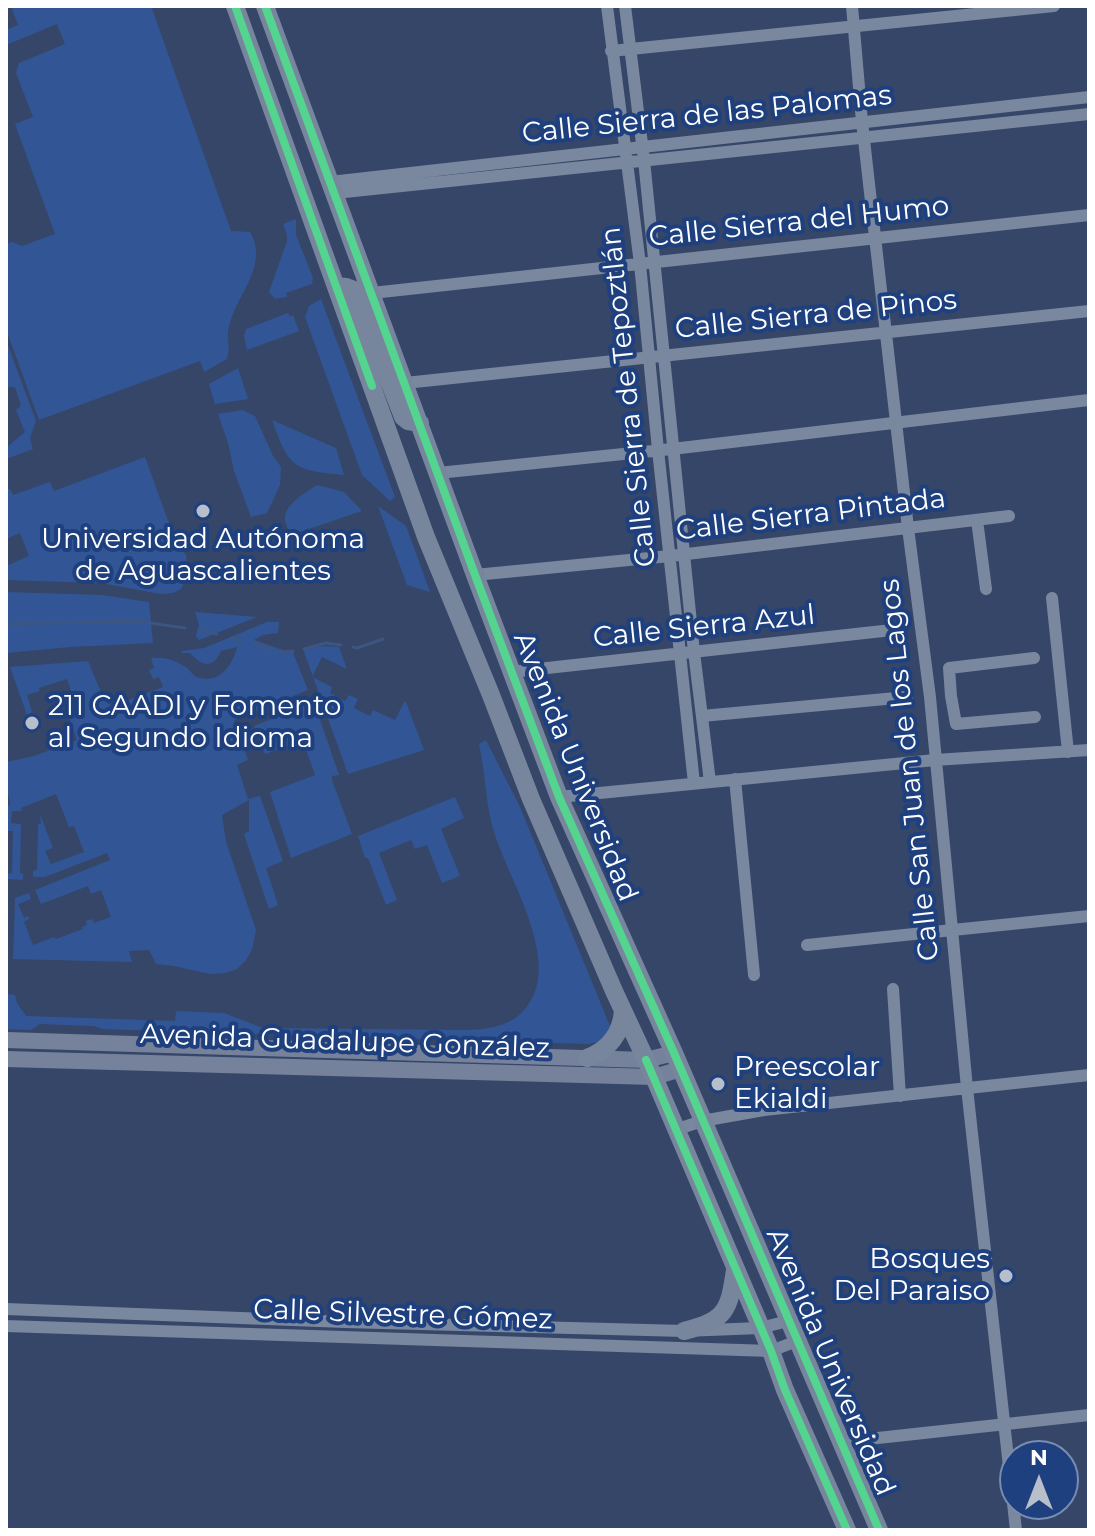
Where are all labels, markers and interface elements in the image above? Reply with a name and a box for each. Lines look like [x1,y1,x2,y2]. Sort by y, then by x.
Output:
street label: Calle Sierra de las Palomas [520,79,894,151]
street label: Calle Sierra del Humo [647,190,951,254]
street label: Calle Sierra de Tepoztlán [594,225,664,569]
street label: Calle Sierra de Pinos [673,283,959,347]
street label: Calle Sierra Pintada [674,482,948,548]
marker: Universidad Autónoma de Aguascalientes [194,502,212,520]
place label: Universidad Autónoma de Aguascalientes [41,523,365,589]
street label: Calle San Juan de los Lagos [873,577,947,963]
street label: Calle Sierra Azul [591,599,817,655]
street label: Avenida Universidad [506,627,644,907]
place label: 211 CAADI y Fomento al Segundo Idioma [48,690,341,756]
marker: 211 CAADI y Fomento al Segundo Idioma [23,714,41,732]
street label: Avenida Guadalupe González [140,1018,550,1066]
place label: Preescolar Ekialdi [734,1051,880,1117]
marker: Preescolar Ekialdi [709,1075,727,1093]
street label: Avenida Universidad [758,1223,902,1501]
place label: Bosques Del Paraiso [834,1243,990,1309]
marker: Bosques Del Paraiso [997,1267,1015,1285]
street label: Calle Silvestre Gómez [253,1293,553,1337]
north arrow [999,1440,1079,1520]
text: N [1030,1444,1048,1471]

